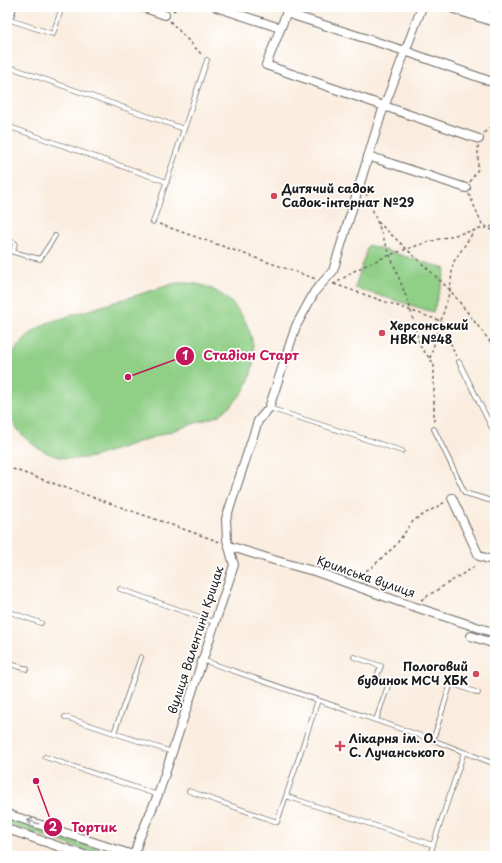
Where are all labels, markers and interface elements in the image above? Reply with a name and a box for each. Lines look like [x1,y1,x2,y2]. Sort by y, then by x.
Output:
place label: Дитячий садок Садок-інтернат №29 [281,179,414,211]
marker: Дитячий садок Садок-інтернат №29 [269,191,279,201]
place label: Херсонський НВК №48 [390,316,468,348]
marker: Херсонський НВК №48 [377,328,387,338]
callout: Стадіон Старт [175,343,307,368]
text: Стадіон Старт [203,345,299,364]
text: 1 [182,346,188,364]
street label: Кримська вулиця [315,551,418,601]
street label: вулиця Валентини Крицак [163,562,228,716]
place label: Пологовий будинок МСЧ ХБК [357,657,468,689]
marker: Пологовий будинок МСЧ ХБК [471,669,481,679]
place label: Лікарня ім. О. С. Лучанського [349,729,445,761]
marker: Лікарня ім. О. С. Лучанського [334,740,346,752]
callout: Тортик [43,815,124,840]
text: 2 [49,817,58,835]
text: Тортик [71,817,117,836]
one-way arrow [27,818,39,826]

